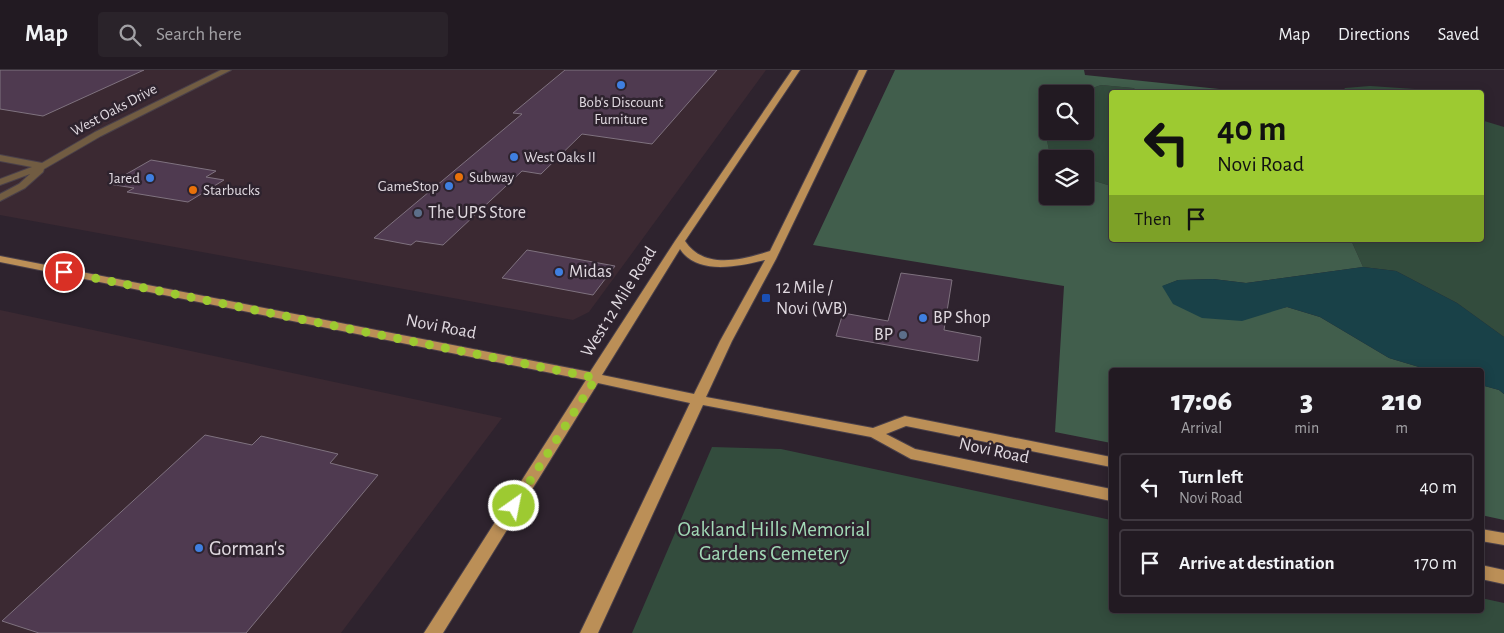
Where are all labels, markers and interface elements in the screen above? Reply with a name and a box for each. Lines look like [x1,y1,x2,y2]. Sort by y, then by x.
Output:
search box [98,12,448,57]
icon: search [116,21,144,49]
text: Map [25,22,68,46]
text: Search here [156,25,242,44]
text: Map [1279,26,1310,44]
text: Directions [1338,26,1410,44]
text: Saved [1438,26,1479,44]
marker: Bob's Discount Furniture [615,79,627,91]
street label: West Oaks Drive [69,81,160,139]
map controls [1039,85,1094,205]
button: search [1039,85,1094,140]
place label: Bob's Discount Furniture [579,95,664,127]
icon: left [1134,110,1199,175]
text: 40 m [1217,112,1286,147]
place label: West Oaks II [524,150,596,165]
button: layers [1039,150,1094,205]
marker: West Oaks II [508,151,520,163]
text: Novi Road [1217,153,1304,175]
place label: Subway [469,170,515,185]
place label: Jared [109,171,140,186]
marker: Subway [453,171,465,183]
marker: Jared [144,172,156,184]
place label: GameStop [378,179,439,194]
marker: GameStop [443,180,455,192]
place label: Starbucks [203,183,260,198]
marker: Starbucks [187,184,199,196]
place label: The UPS Store [428,204,526,222]
icon: arrive [1182,205,1210,233]
marker: The UPS Store [412,207,424,219]
text: Then [1134,210,1172,229]
street label: West 12 Mile Road [578,244,660,360]
pin [43,251,85,293]
icon: arrive [50,258,78,286]
place label: Midas [569,263,612,281]
marker: Midas [553,266,565,278]
place label: 12 Mile / Novi (WB) [776,279,848,318]
marker: 12 Mile / Novi (WB) [760,292,772,304]
place label: BP Shop [933,309,991,327]
street label: Novi Road [404,311,478,343]
marker: BP Shop [917,312,929,324]
place label: BP [874,326,893,344]
marker: BP [897,329,909,341]
text: 17:06 [1171,386,1232,416]
text: 3 [1300,386,1313,416]
text: 210 [1381,386,1422,416]
text: Arrival [1181,420,1222,436]
text: min [1294,420,1319,436]
text: m [1395,420,1408,436]
street label: Novi Road [957,435,1031,467]
text: Turn left [1179,468,1243,487]
icon: left [1136,473,1164,501]
text: 40 m [1419,478,1457,497]
position arrow [487,479,539,531]
text: Novi Road [1179,490,1242,506]
park label: Oakland Hills Memorial Gardens Cemetery [677,519,871,564]
place label: Gorman's [209,538,285,559]
marker: Gorman's [193,542,205,554]
icon: arrive [1136,549,1164,577]
text: Arrive at destination [1179,554,1335,573]
text: 170 m [1414,554,1457,573]

